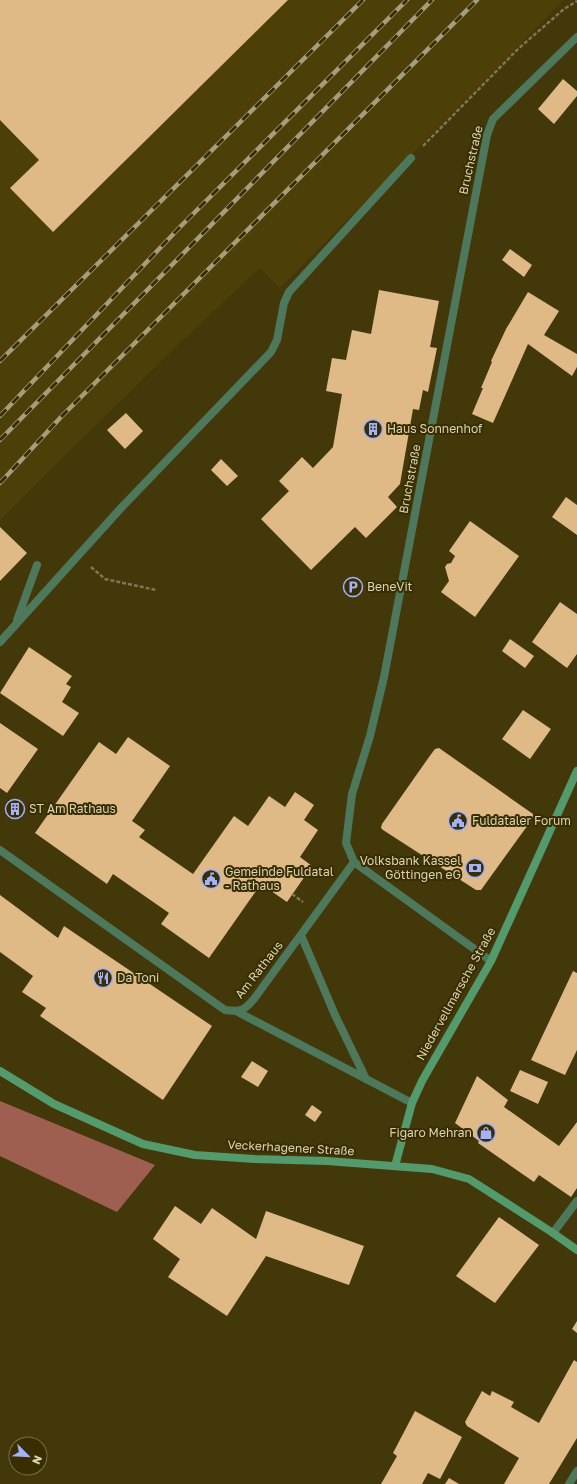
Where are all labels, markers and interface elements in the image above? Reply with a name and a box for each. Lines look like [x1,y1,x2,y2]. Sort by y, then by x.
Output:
street label: Bruchstraße [455,124,486,196]
building icon: Haus Sonnenhof [362,418,384,440]
place label: Haus Sonnenhof [387,421,483,436]
street label: Bruchstraße [395,443,424,515]
parking icon: BeneVit [342,576,364,598]
place label: BeneVit [367,579,413,594]
building icon: ST Am Rathaus [4,798,26,820]
place label: ST Am Rathaus [29,801,116,816]
public building icon: Fuldataler Forum [447,810,469,832]
place label: Fuldataler Forum [472,813,571,828]
place label: Volksbank Kassel Göttingen eG [360,853,461,882]
bank icon: Volksbank Kassel Göttingen eG [464,857,486,879]
place label: Gemeinde Fuldatal - Rathaus [225,864,334,893]
public building icon: Gemeinde Fuldatal - Rathaus [200,868,222,890]
street label: Niedervellmarsche Straße [413,925,498,1063]
street label: Am Rathaus [231,938,286,1001]
restaurant icon: Da Toni [92,967,114,989]
place label: Da Toni [117,970,159,985]
shop icon: Figaro Mehran [475,1122,497,1144]
place label: Figaro Mehran [389,1125,472,1140]
street label: Veckerhagener Straße [227,1137,355,1158]
north arrow [8,1436,48,1476]
text: N [30,1454,45,1467]

